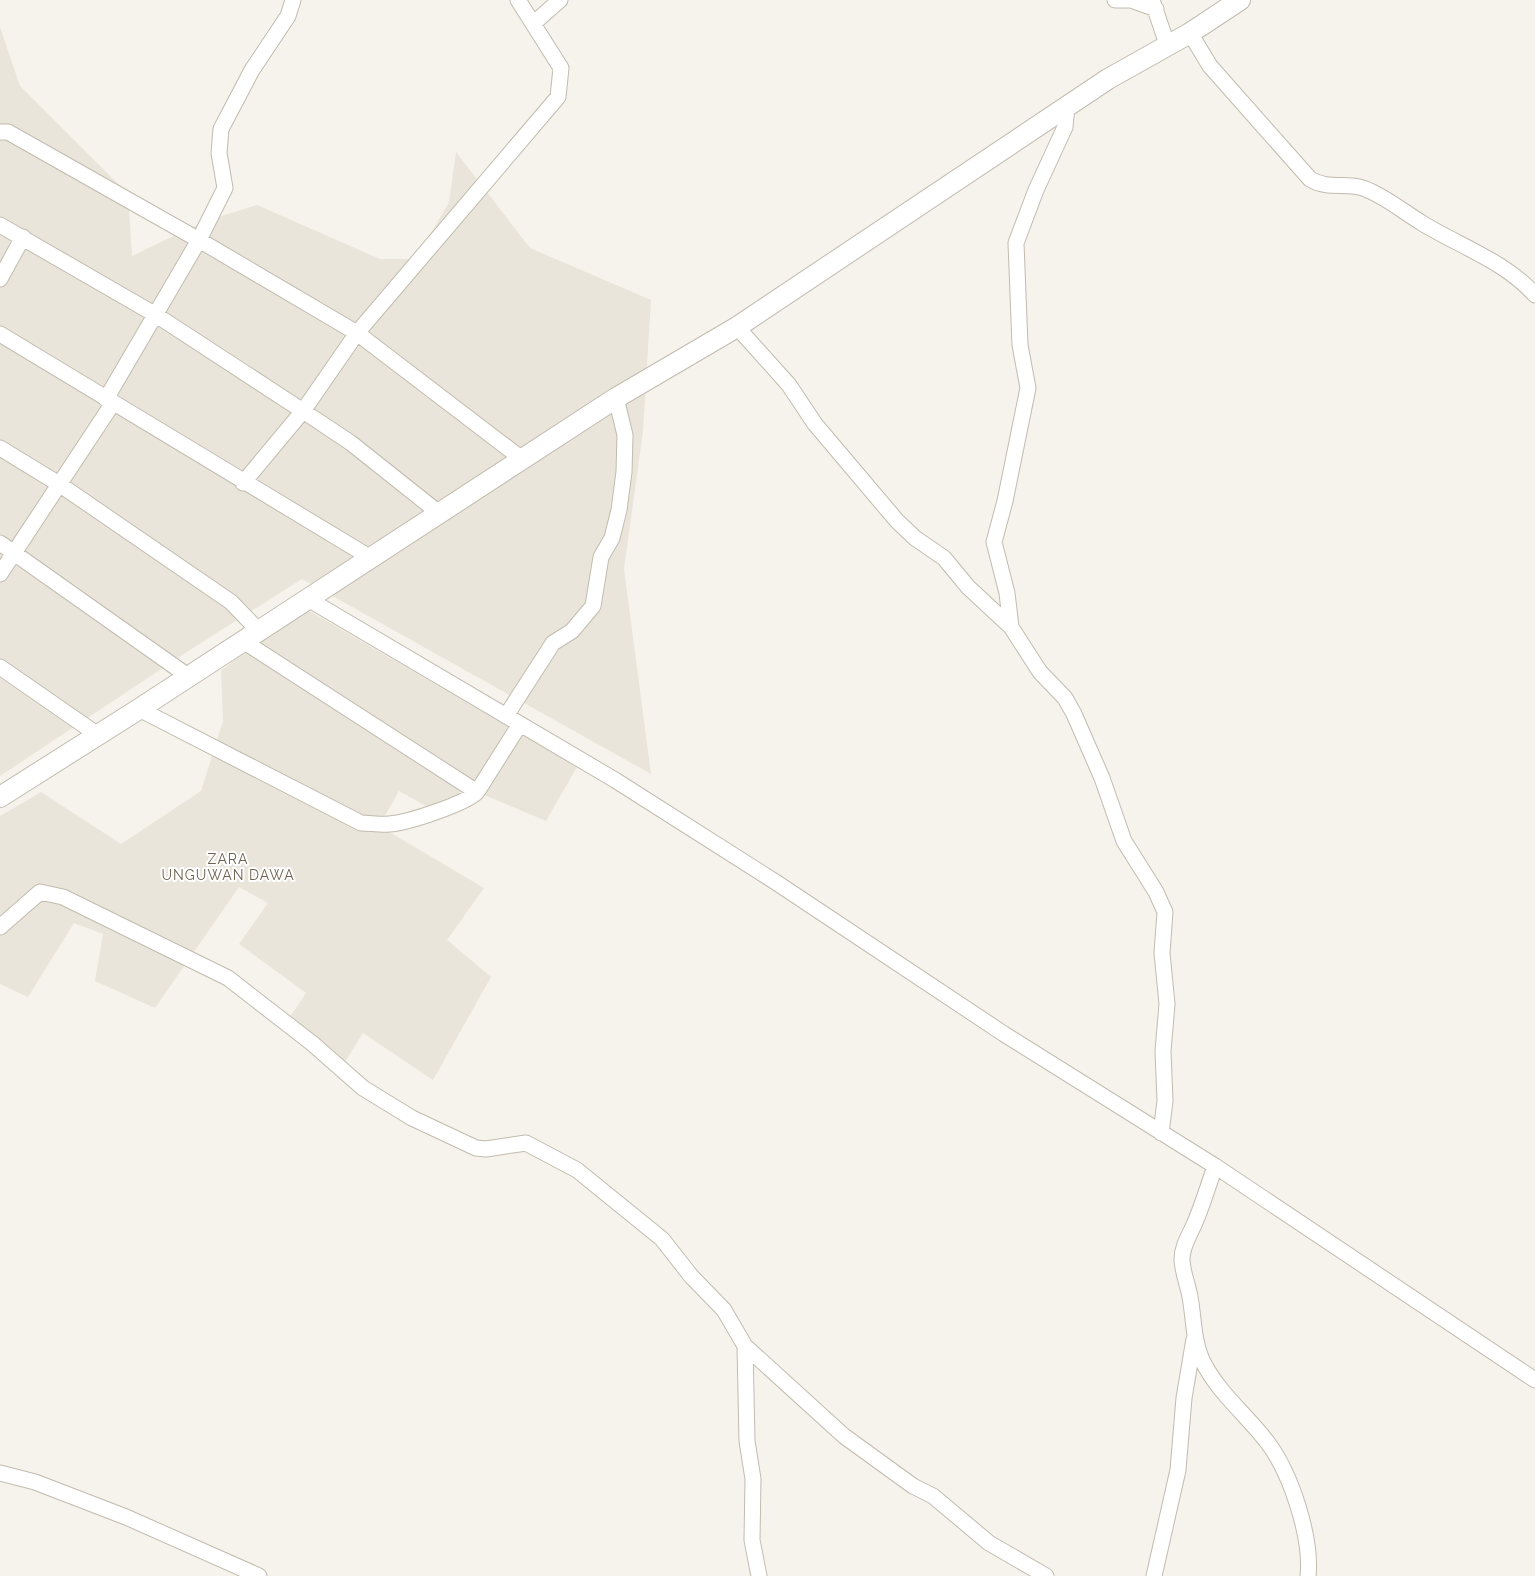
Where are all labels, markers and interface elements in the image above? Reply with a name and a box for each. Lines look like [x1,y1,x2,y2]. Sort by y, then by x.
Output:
district label: ZARA UNGUWAN DAWA [161,851,295,883]

